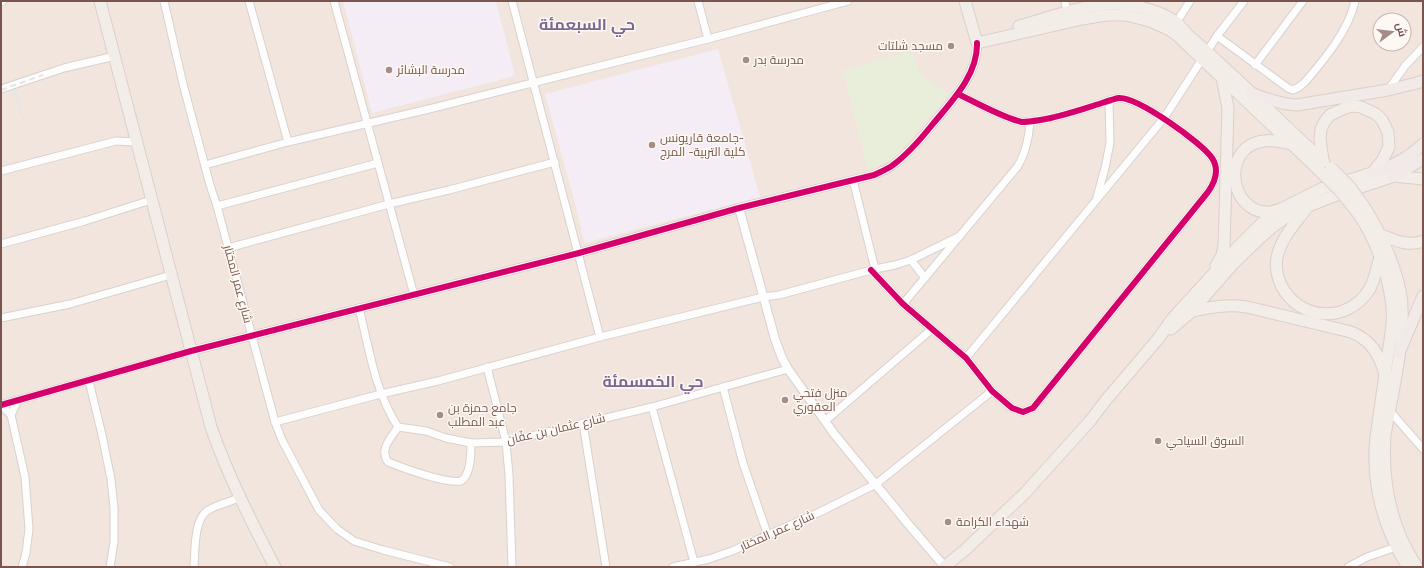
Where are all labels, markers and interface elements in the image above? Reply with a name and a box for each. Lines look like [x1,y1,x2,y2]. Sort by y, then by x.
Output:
north arrow [1372,12,1412,52]
district label: حي السبعمئة [539,14,635,37]
text: ش [1393,21,1410,38]
place label: مسجد شلتات [878,38,943,54]
marker: مسجد شلتات [946,41,956,51]
place label: مدرسة بدر [753,52,804,68]
marker: مدرسة بدر [741,55,751,65]
place label: مدرسة البشائر [396,62,465,78]
marker: مدرسة البشائر [384,65,394,75]
place label: جامعة قاريونس- كلية التربية- المرج [660,130,745,160]
marker: جامعة قاريونس- كلية التربية- المرج [647,140,657,150]
street label: شارع عمر المختار [220,242,256,325]
district label: حي الخمسمئة [602,371,704,394]
place label: منزل فتحي العقوري [793,385,848,417]
marker: منزل فتحي العقوري [780,395,790,405]
place label: جامع حمزة بن عبد المطلب [448,400,517,430]
marker: جامع حمزة بن عبد المطلب [435,410,445,420]
street label: شارع عثمان بن عفّان [505,410,607,448]
place label: السوق السياحي [1166,433,1244,451]
marker: السوق السياحي [1153,436,1163,446]
street label: شارع عمر المختار [736,507,817,555]
place label: شهداء الكرامة [956,514,1029,530]
marker: شهداء الكرامة [943,517,953,527]

